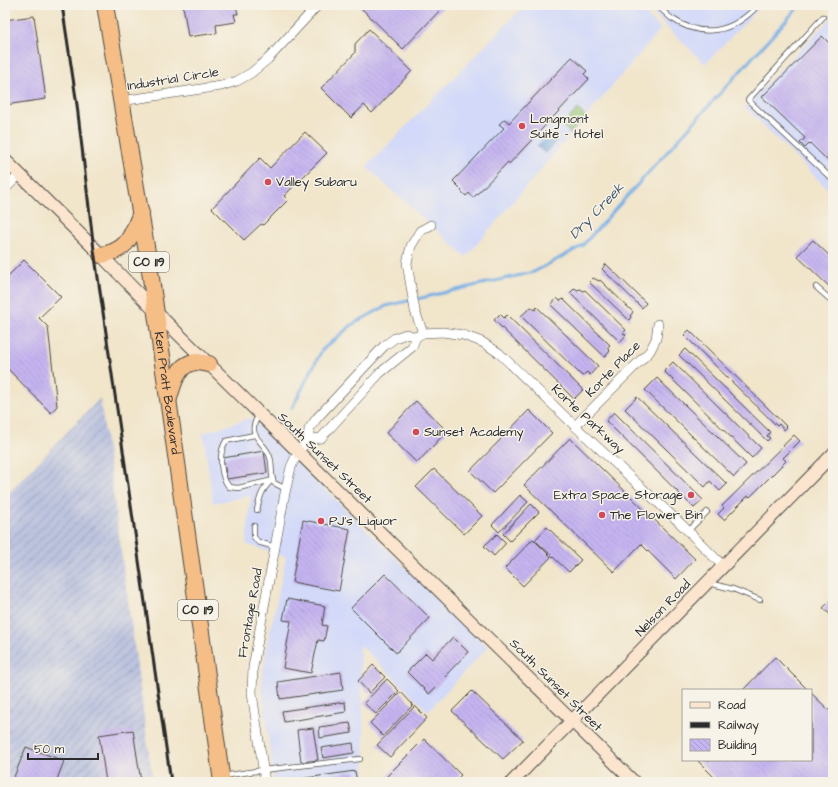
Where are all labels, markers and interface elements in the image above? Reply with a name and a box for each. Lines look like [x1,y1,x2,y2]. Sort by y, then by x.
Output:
street label: Industrial Circle [126,63,220,95]
place label: Longmont Suite - Hotel [530,110,603,143]
marker: Longmont Suite - Hotel [517,121,527,131]
place label: Valley Subaru [276,173,357,192]
marker: Valley Subaru [263,177,273,187]
water label: Dry Creek [565,178,629,244]
road number: CO 119 [129,252,169,272]
street label: Ken Pratt Boulevard [150,330,185,456]
street label: Korte Place [581,337,645,401]
street label: Korte Parkway [547,380,629,458]
street label: South Sunset Street [274,408,377,508]
place label: Sunset Academy [424,423,524,442]
marker: Sunset Academy [411,427,421,437]
place label: Extra Space Storage [554,486,683,505]
marker: Extra Space Storage [686,490,696,500]
place label: The Flower Bin [610,506,703,524]
marker: The Flower Bin [597,510,607,520]
place label: PJ's Liquor [329,512,397,530]
marker: PJ's Liquor [316,516,326,526]
street label: Frontage Road [233,566,268,659]
street label: Nelson Road [631,575,695,640]
road number: CO 119 [178,600,218,620]
street label: South Sunset Street [506,635,607,736]
legend [682,689,812,761]
text: Road [718,697,746,714]
text: Railway [718,717,759,735]
scale bar [28,735,98,761]
text: Building [718,737,756,755]
text: 50 m [34,741,65,758]

